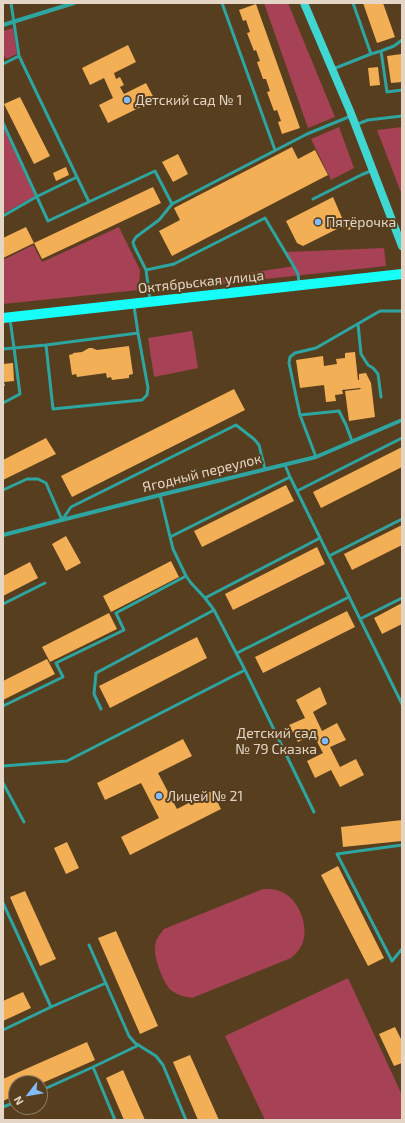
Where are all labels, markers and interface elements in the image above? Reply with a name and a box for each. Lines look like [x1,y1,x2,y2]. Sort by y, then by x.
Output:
place label: Детский сад № 1 [135,92,242,108]
marker: Детский сад № 1 [122,95,132,105]
place label: Пятёрочка [326,214,396,230]
marker: Пятёрочка [313,217,323,227]
street label: Октябрьская улица [137,267,265,297]
street label: Ягодный переулок [141,450,263,496]
place label: Детский сад № 79 Сказка [235,725,317,758]
marker: Детский сад № 79 Сказка [320,736,330,746]
place label: Лицей № 21 [167,788,243,804]
marker: Лицей № 21 [154,791,164,801]
north arrow [8,1075,48,1115]
text: N [11,1094,26,1108]

